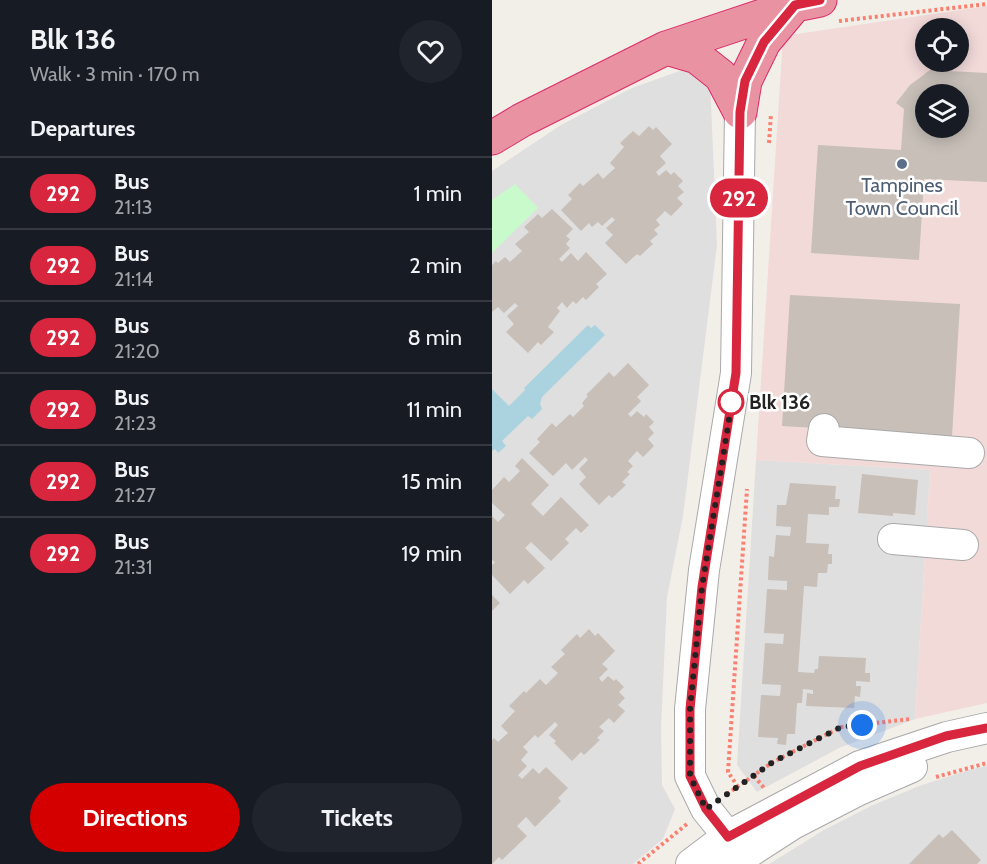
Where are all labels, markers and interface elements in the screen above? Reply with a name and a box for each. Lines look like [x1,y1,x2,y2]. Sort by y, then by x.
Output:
map controls [915,18,969,138]
button: locate [915,18,969,72]
button: heart [399,20,462,83]
text: Blk 136 [30,22,116,56]
text: Walk · 3 min · 170 m [30,62,200,86]
button: layers [915,84,969,138]
text: Departures [30,115,135,142]
marker: Tampines Town Council [895,157,909,171]
text: Bus [114,168,149,195]
place label: Tampines Town Council [846,173,959,220]
line badge: 292 [704,178,774,218]
text: 1 min [414,180,462,207]
text: 292 [46,181,80,206]
text: 292 [722,186,756,211]
text: 21:13 [114,195,153,219]
text: Bus [114,240,149,267]
text: 2 min [409,252,462,279]
text: 292 [46,253,80,278]
text: 21:14 [114,267,153,291]
text: Bus [114,312,149,339]
text: 8 min [407,324,462,351]
text: 292 [46,325,80,350]
text: 21:20 [114,339,160,363]
text: Bus [114,384,149,411]
marker: Blk 136 [718,389,744,415]
place label: Blk 136 [749,390,810,414]
text: 11 min [406,396,462,423]
text: 292 [46,397,80,422]
text: 21:23 [114,411,156,435]
text: Bus [114,456,149,483]
text: 15 min [402,468,462,495]
text: 292 [46,469,80,494]
text: 21:27 [114,483,156,507]
text: Bus [114,528,149,555]
text: 19 min [401,540,462,567]
text: 292 [46,541,80,566]
text: 21:31 [114,555,153,579]
your location [847,710,877,740]
button: Directions [30,783,240,852]
button: Tickets [252,783,462,852]

